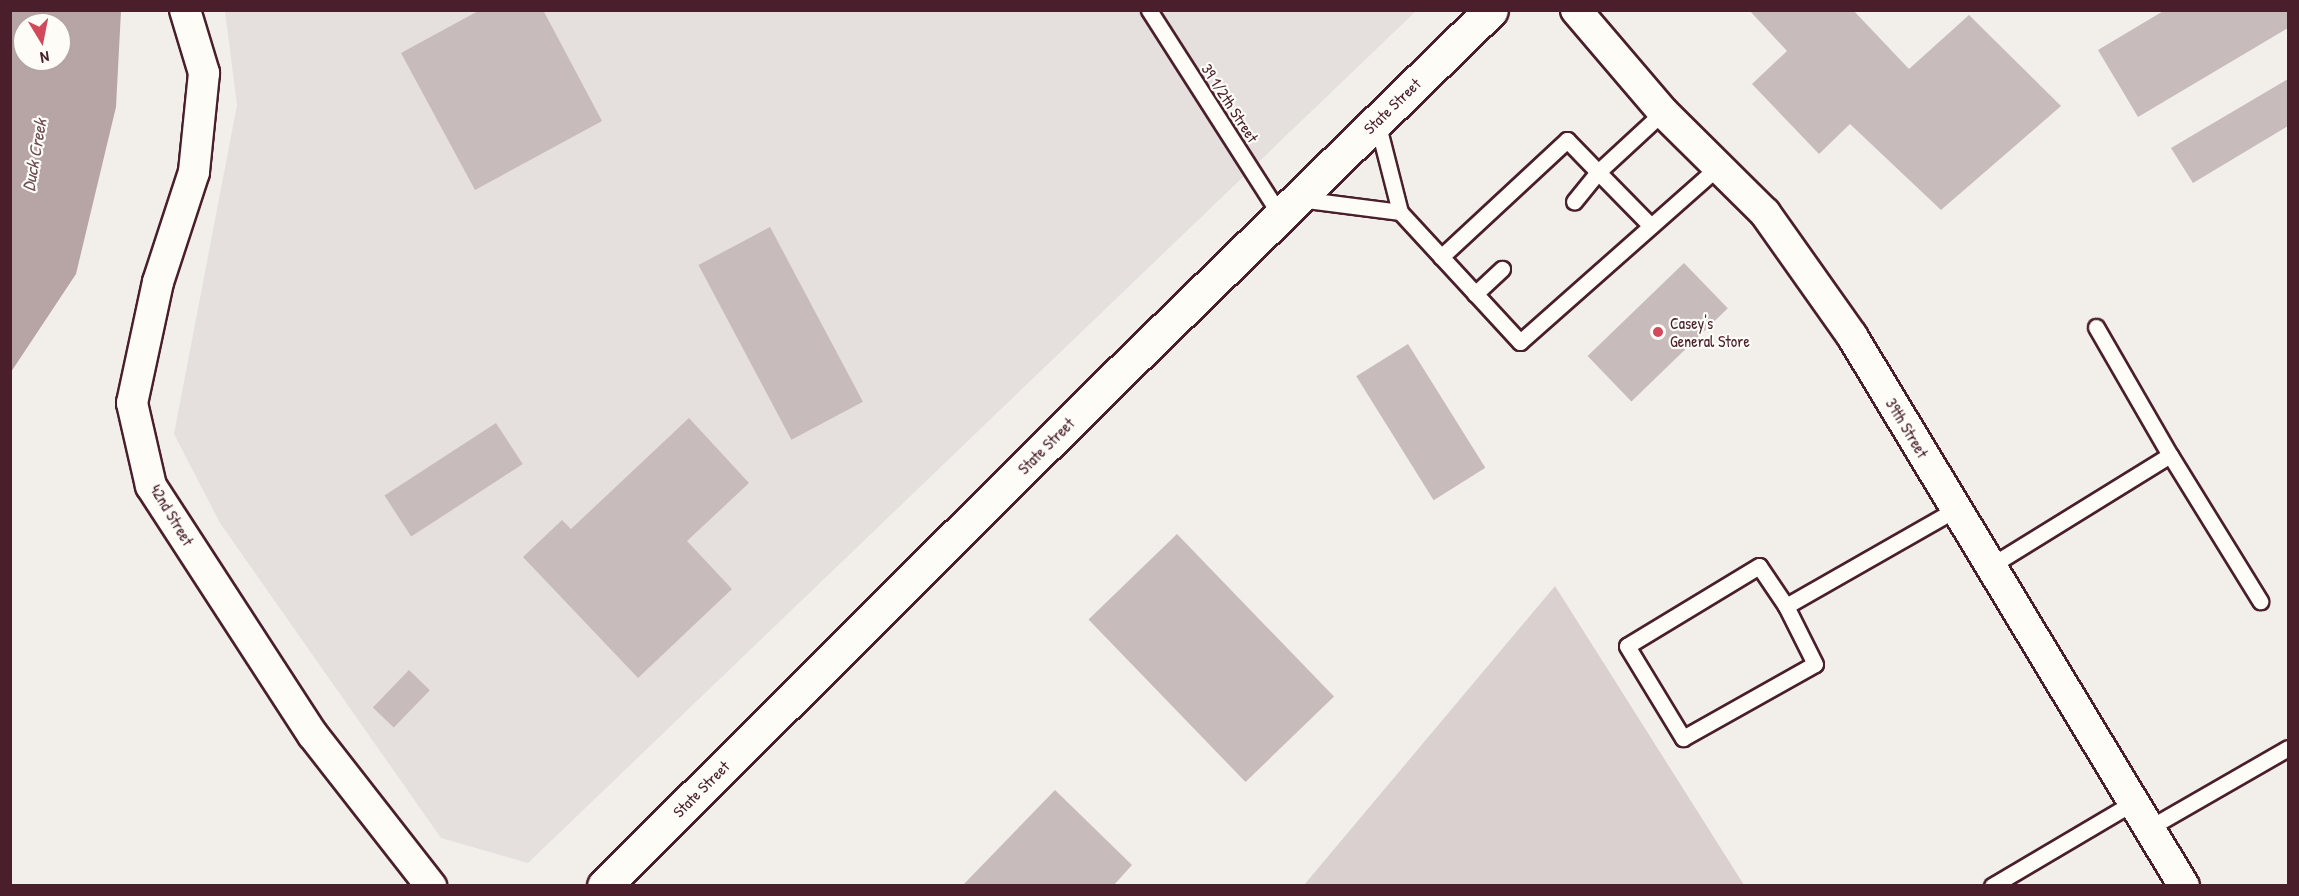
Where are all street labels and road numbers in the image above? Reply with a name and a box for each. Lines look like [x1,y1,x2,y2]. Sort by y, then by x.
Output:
street label: 39 1/2th Street [1197,60,1263,146]
street label: State Street [1359,74,1425,138]
street label: 39th Street [1882,395,1932,461]
street label: State Street [1014,414,1078,478]
street label: 42nd Street [146,481,198,549]
street label: State Street [669,757,733,821]

